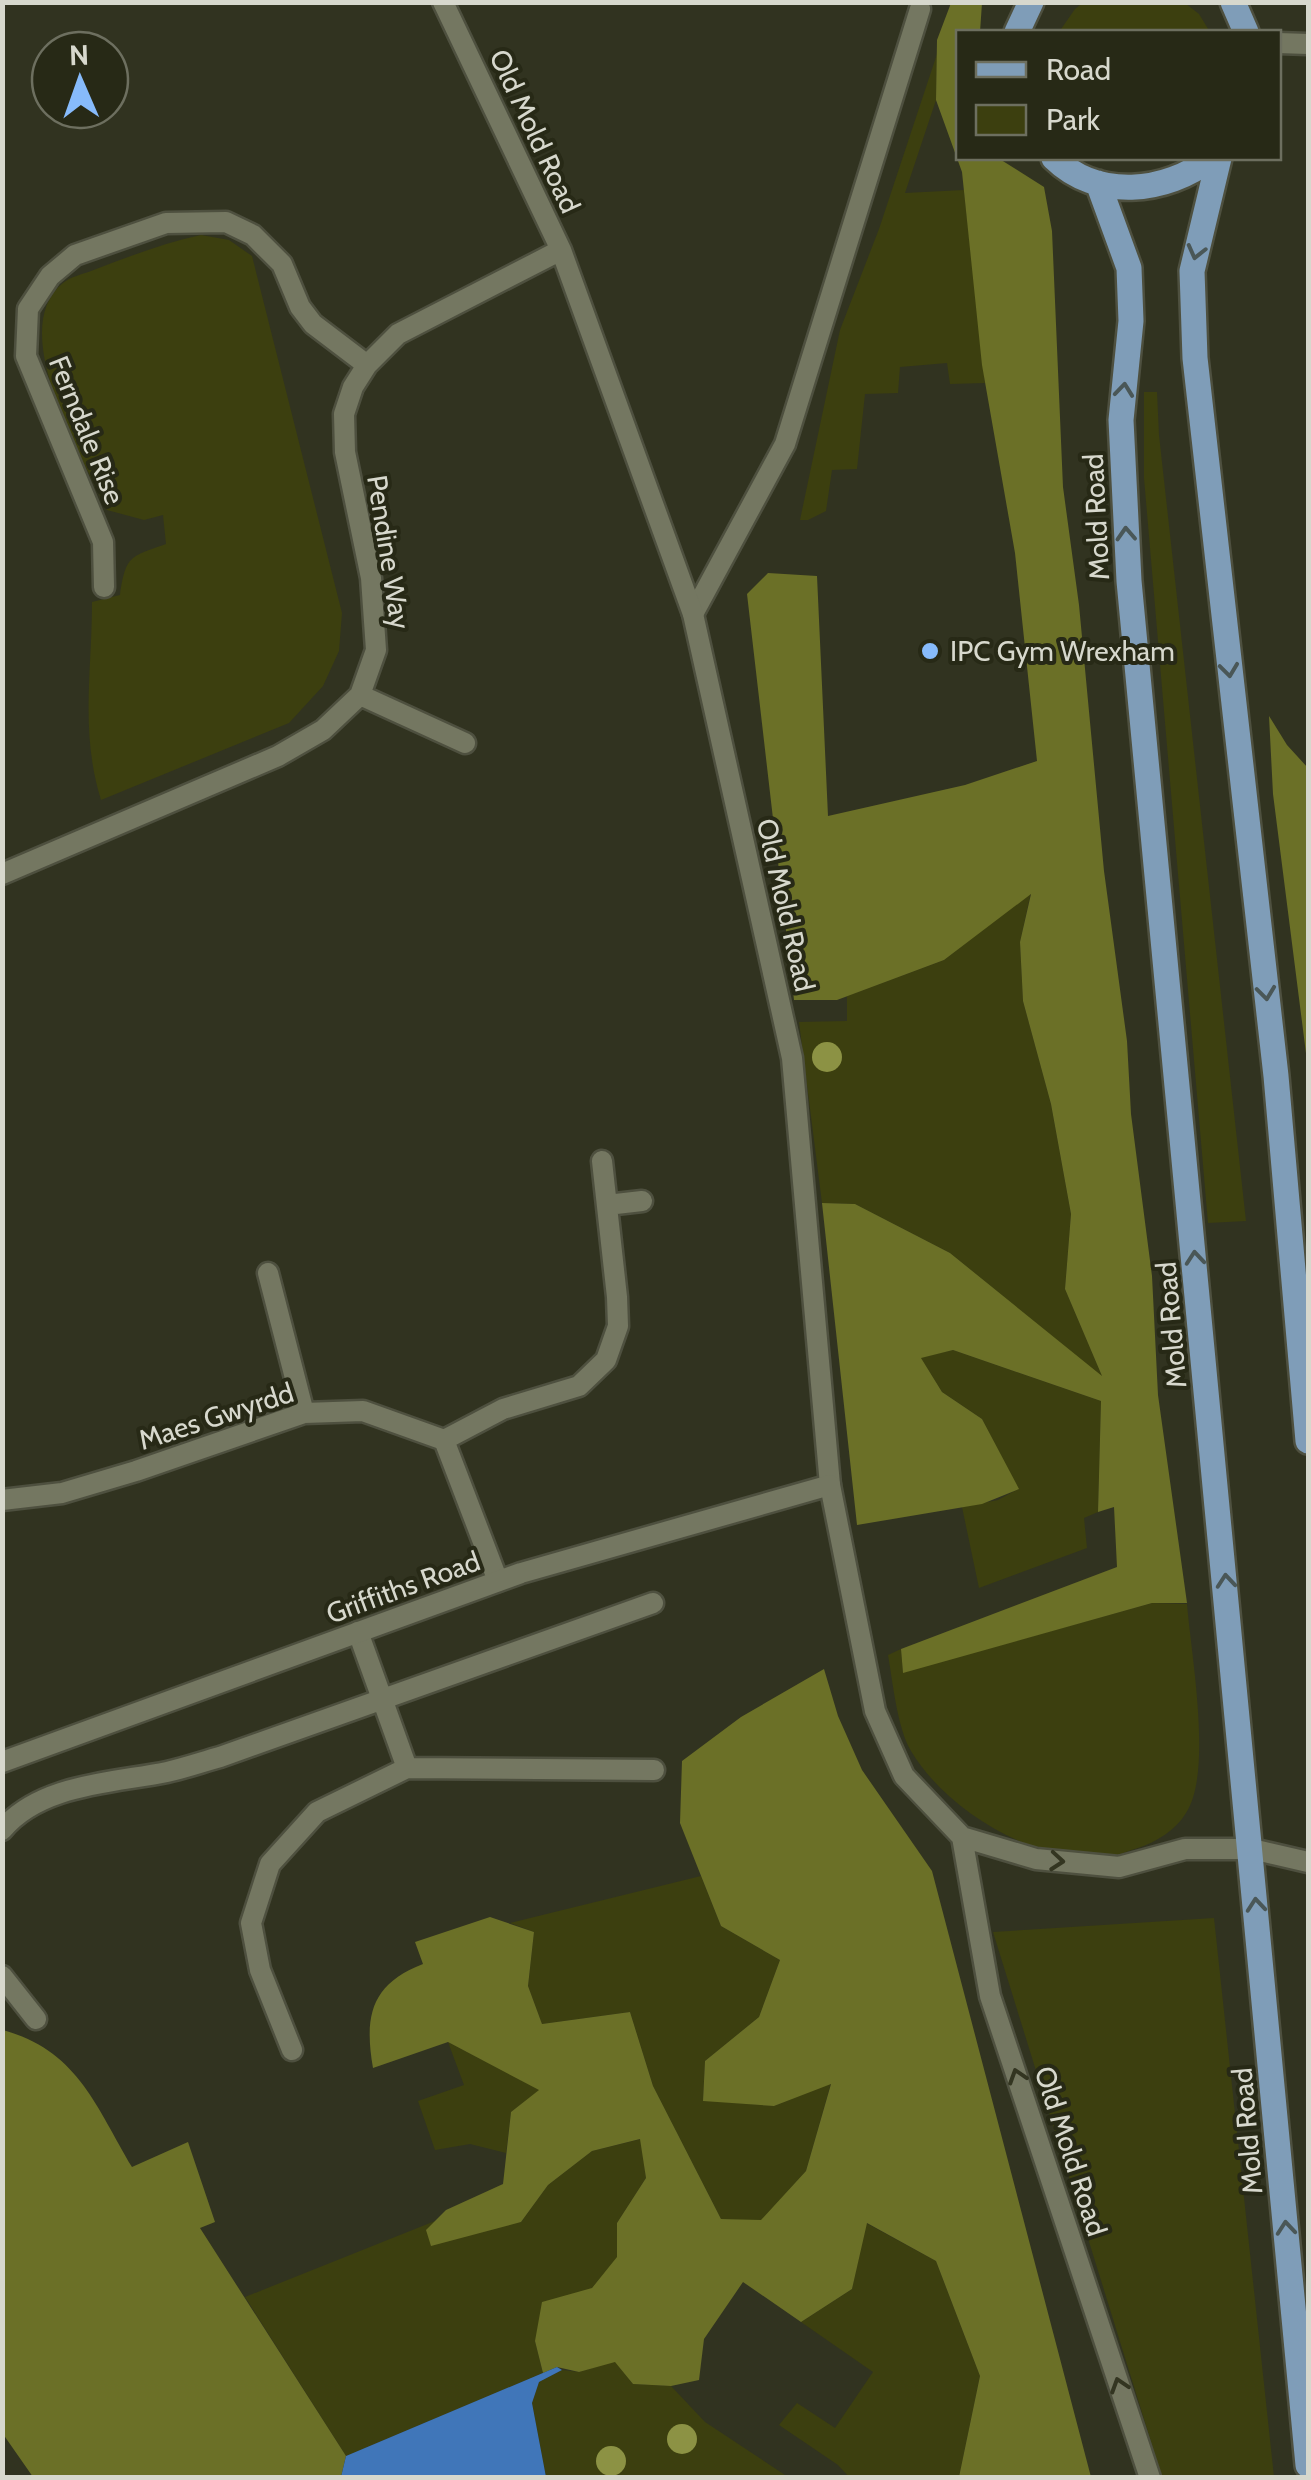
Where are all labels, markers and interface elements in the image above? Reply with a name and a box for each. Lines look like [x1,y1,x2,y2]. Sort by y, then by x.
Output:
north arrow [30,30,130,130]
legend [956,30,1281,160]
text: N [69,38,90,72]
street label: Old Mold Road [482,44,588,218]
text: Road [1046,51,1111,88]
text: Park [1046,101,1101,138]
one-way arrow [1187,243,1208,260]
street label: Ferndale Rise [42,351,132,509]
one-way arrow [1113,382,1134,398]
street label: Mold Road [1076,453,1116,581]
street label: Pendine Way [360,472,418,632]
one-way arrow [1116,526,1137,542]
place label: IPC Gym Wrexham [950,634,1175,668]
marker: IPC Gym Wrexham [919,640,941,662]
one-way arrow [1218,663,1239,679]
street label: Old Mold Road [750,815,822,995]
one-way arrow [1255,986,1276,1002]
one-way arrow [1184,1249,1206,1265]
street label: Mold Road [1149,1260,1193,1390]
street label: Maes Gwyrdd [134,1375,298,1457]
street label: Griffiths Road [321,1543,485,1631]
one-way arrow [1216,1573,1237,1589]
one-way arrow [1049,1850,1065,1871]
one-way arrow [1246,1896,1268,1912]
street label: Old Mold Road [1028,2062,1114,2240]
street label: Mold Road [1225,2066,1269,2196]
one-way arrow [1008,2069,1028,2086]
one-way arrow [1276,2220,1298,2236]
one-way arrow [1111,2377,1131,2394]

